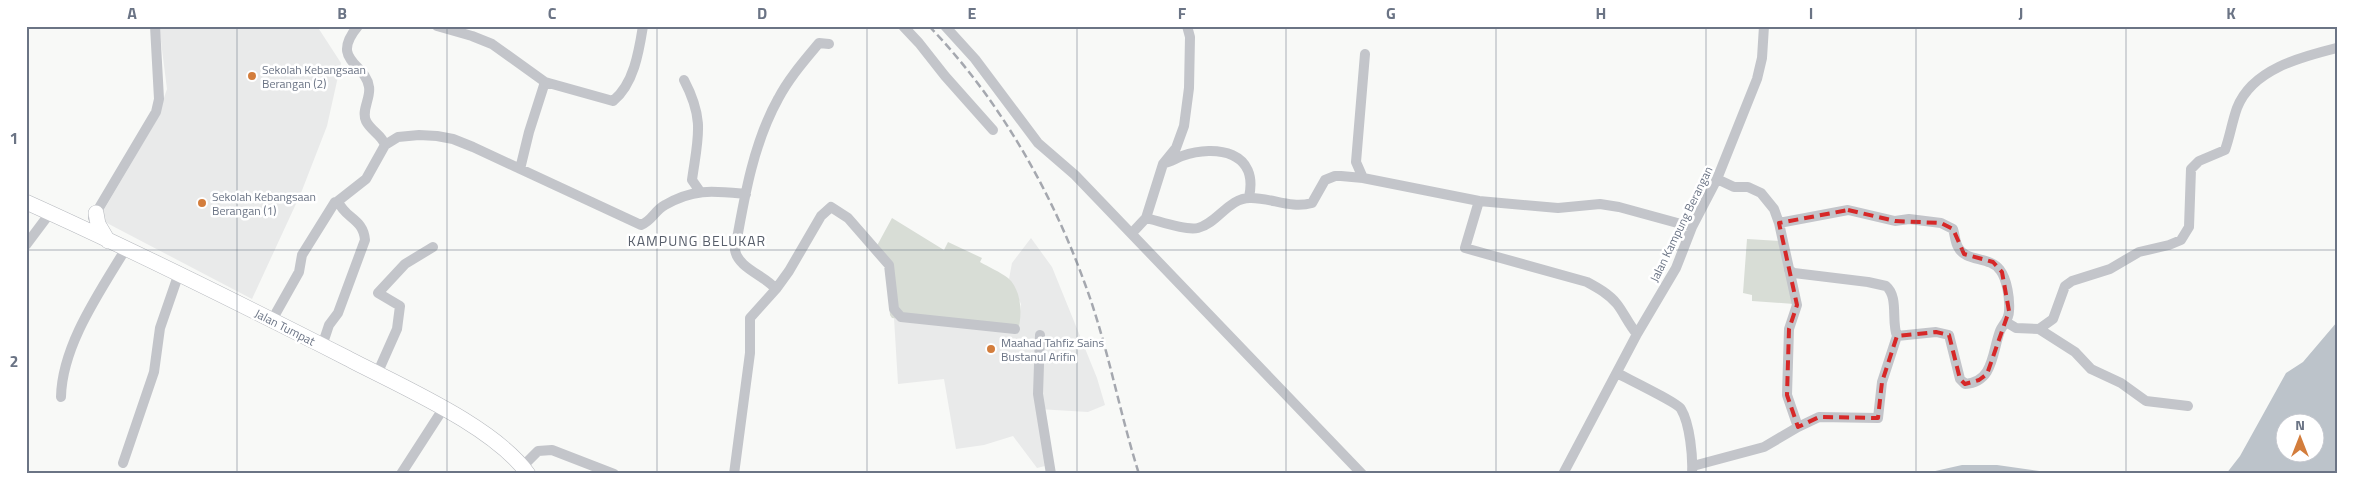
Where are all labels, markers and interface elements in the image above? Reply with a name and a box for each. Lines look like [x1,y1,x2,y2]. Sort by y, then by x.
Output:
text: A [127,1,137,25]
text: B [337,1,347,25]
text: C [548,1,557,25]
text: D [757,1,767,25]
text: E [968,1,977,25]
text: F [1178,1,1187,25]
text: G [1386,1,1396,25]
text: H [1596,1,1606,25]
text: I [1809,1,1813,25]
text: J [2019,1,2023,25]
text: K [2226,1,2236,25]
place label: Sekolah Kebangsaan Berangan (2) [262,60,366,93]
marker: Sekolah Kebangsaan Berangan (2) [246,70,258,82]
text: 1 [10,126,18,150]
street label: Jalan Kampung Berangan [1645,163,1717,285]
place label: Sekolah Kebangsaan Berangan (1) [212,187,316,220]
marker: Sekolah Kebangsaan Berangan (1) [196,197,208,209]
district label: KAMPUNG BELUKAR [628,230,766,251]
street label: Jalan Tumpat [251,304,319,351]
place label: Maahad Tahfiz Sains Bustanul Arifin [1001,333,1105,366]
marker: Maahad Tahfiz Sains Bustanul Arifin [985,343,997,355]
text: 2 [10,349,18,373]
north arrow [2276,412,2326,462]
text: N [2295,414,2305,435]

